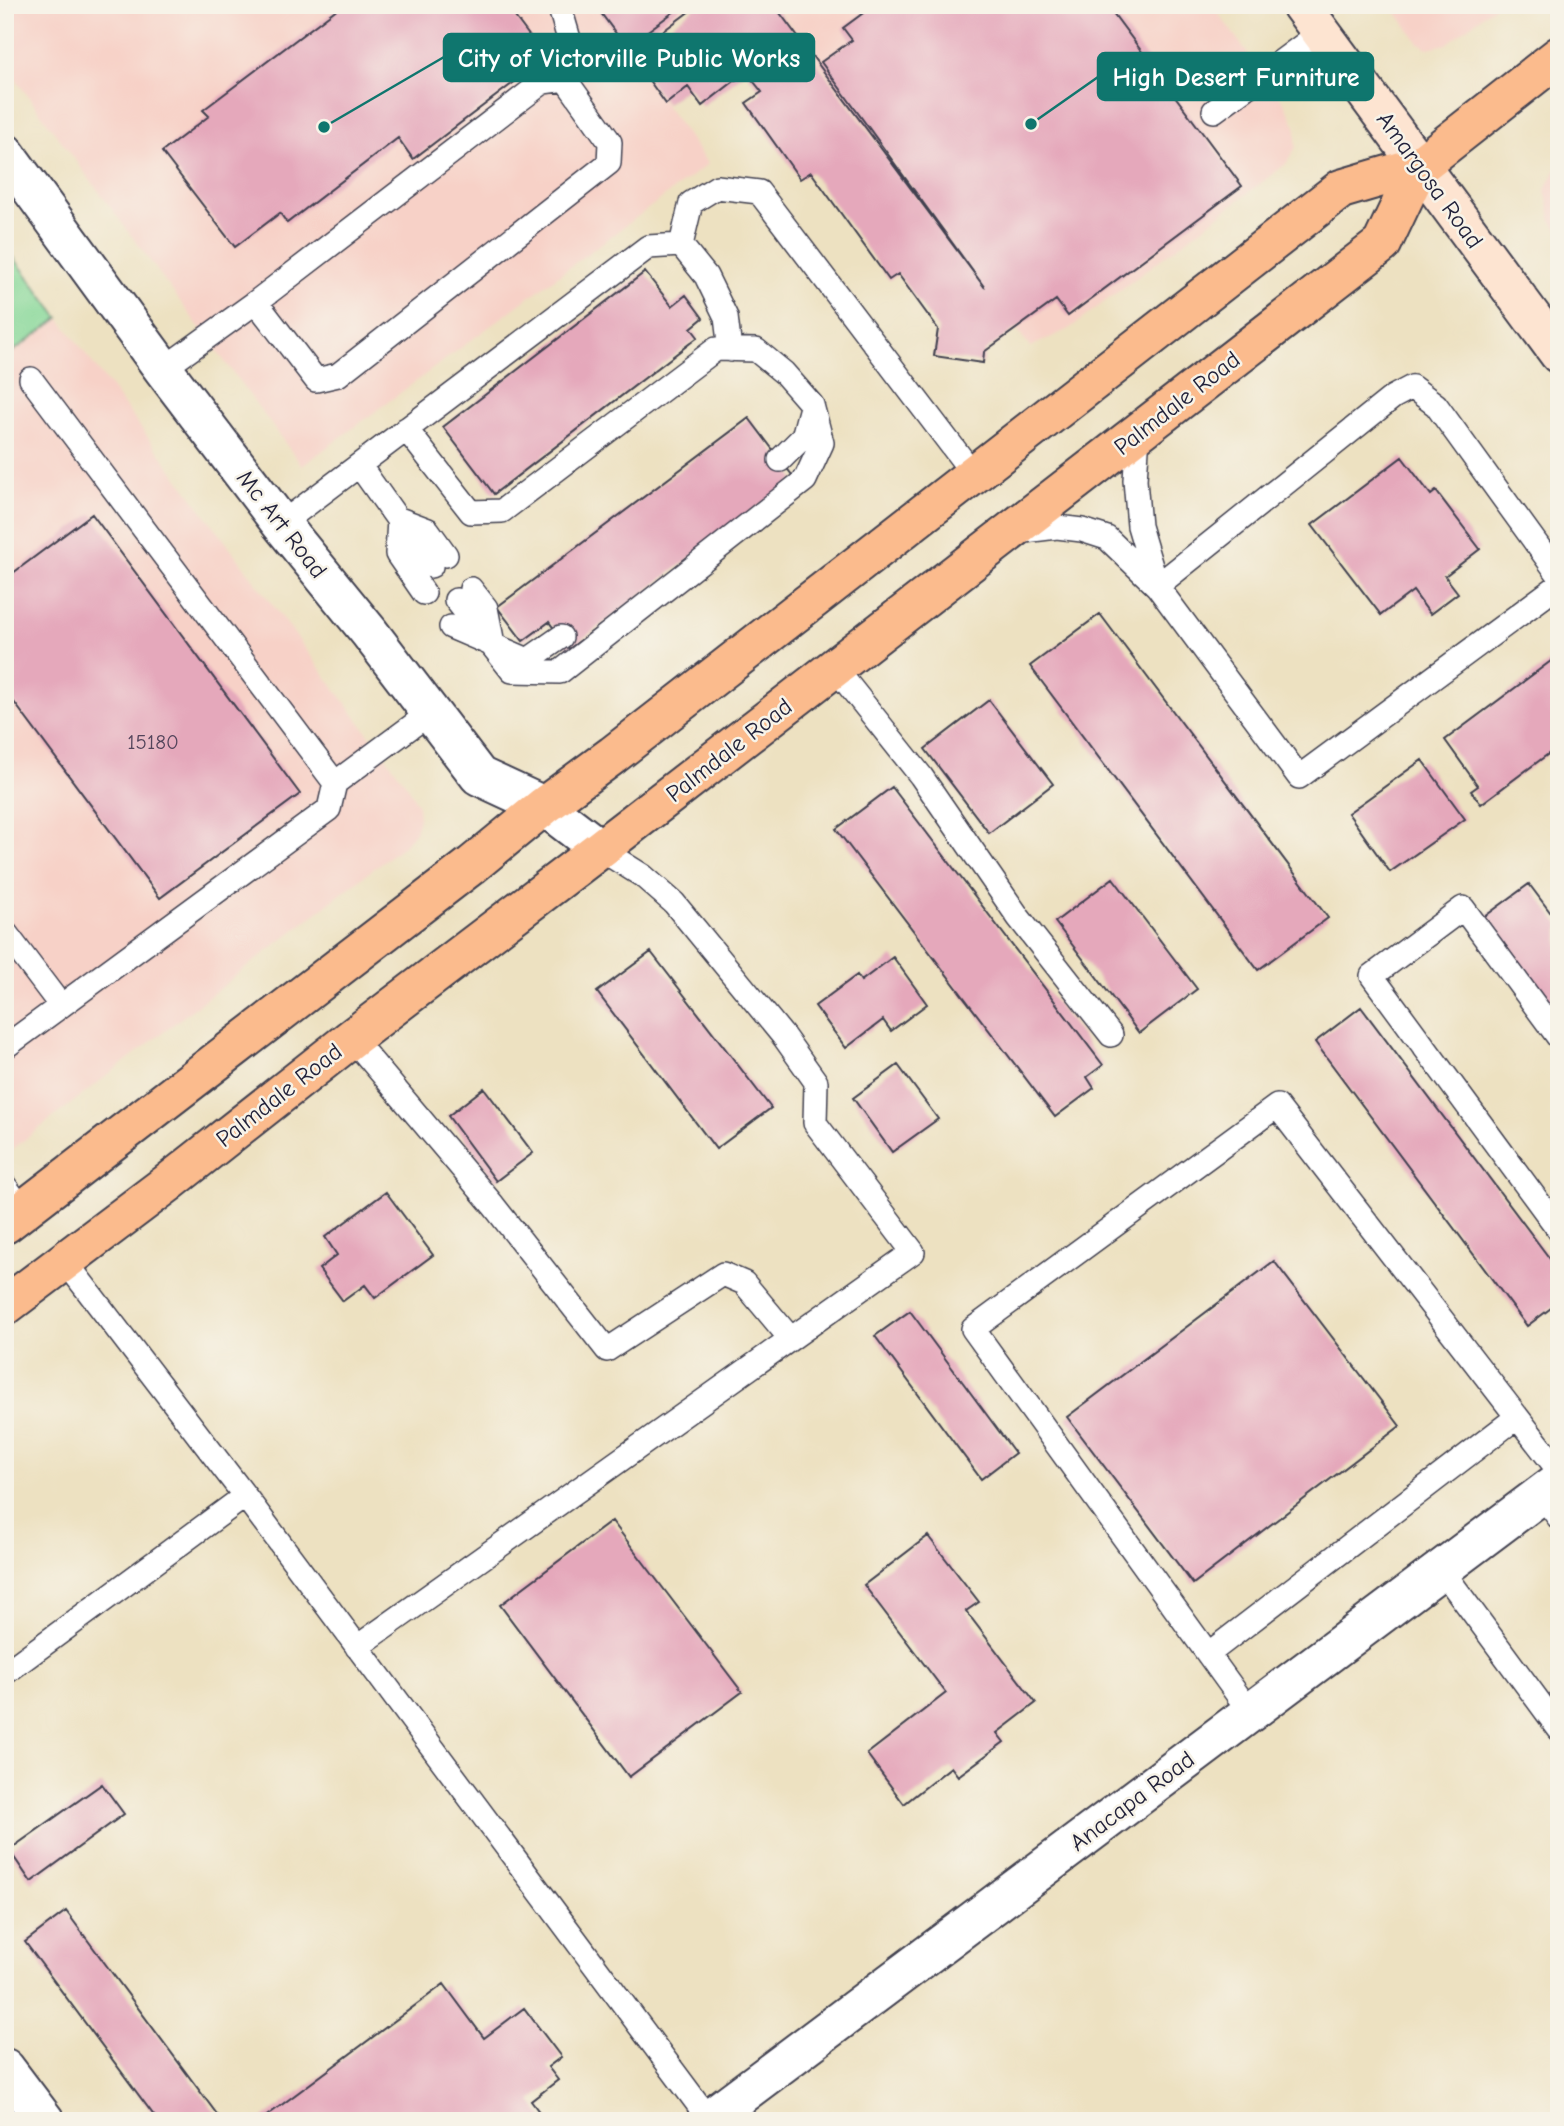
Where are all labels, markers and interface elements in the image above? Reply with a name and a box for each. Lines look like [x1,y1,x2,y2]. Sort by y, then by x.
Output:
callout: City of Victorville Public Works [444,34,814,81]
text: City of Victorville Public Works [458,44,800,74]
callout: High Desert Furniture [1098,53,1373,100]
text: High Desert Furniture [1112,63,1360,93]
street label: Amargosa Road [1371,106,1489,254]
street label: Palmdale Road [1108,345,1246,461]
street label: Mc Art Road [231,464,333,584]
street label: Palmdale Road [660,692,798,808]
house number: 15180 [127,730,179,754]
street label: Palmdale Road [210,1037,348,1153]
street label: Anacapa Road [1064,1745,1200,1857]

